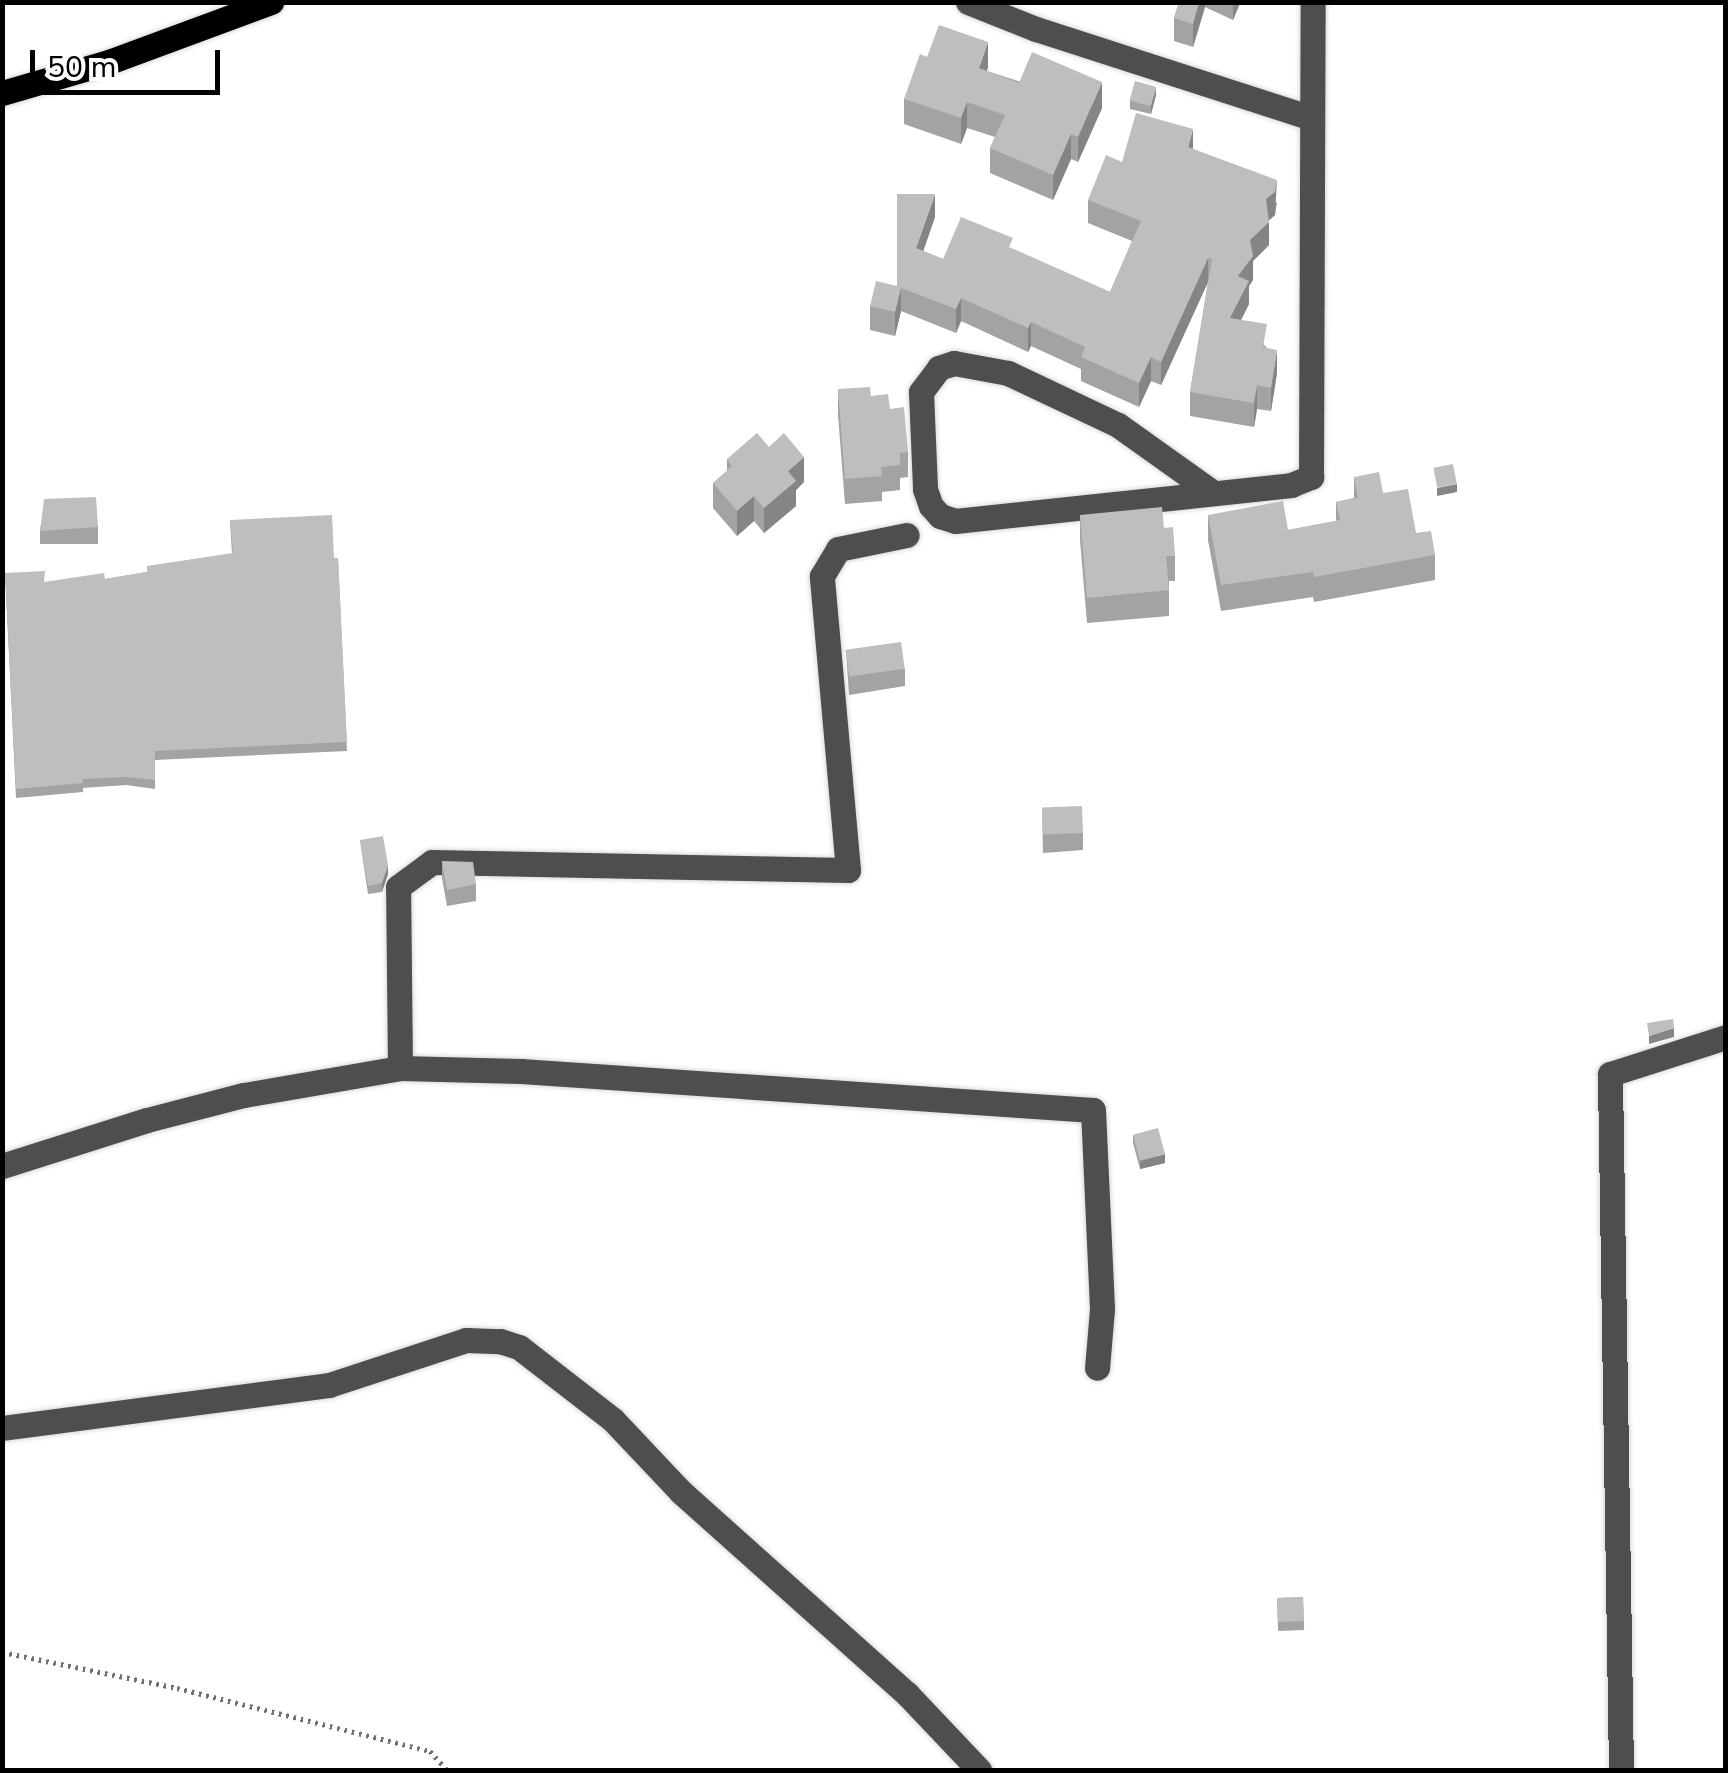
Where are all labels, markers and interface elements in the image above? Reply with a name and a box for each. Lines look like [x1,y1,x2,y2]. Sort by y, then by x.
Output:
scale bar [35,30,225,92]
text: 50 m [47,47,116,88]

